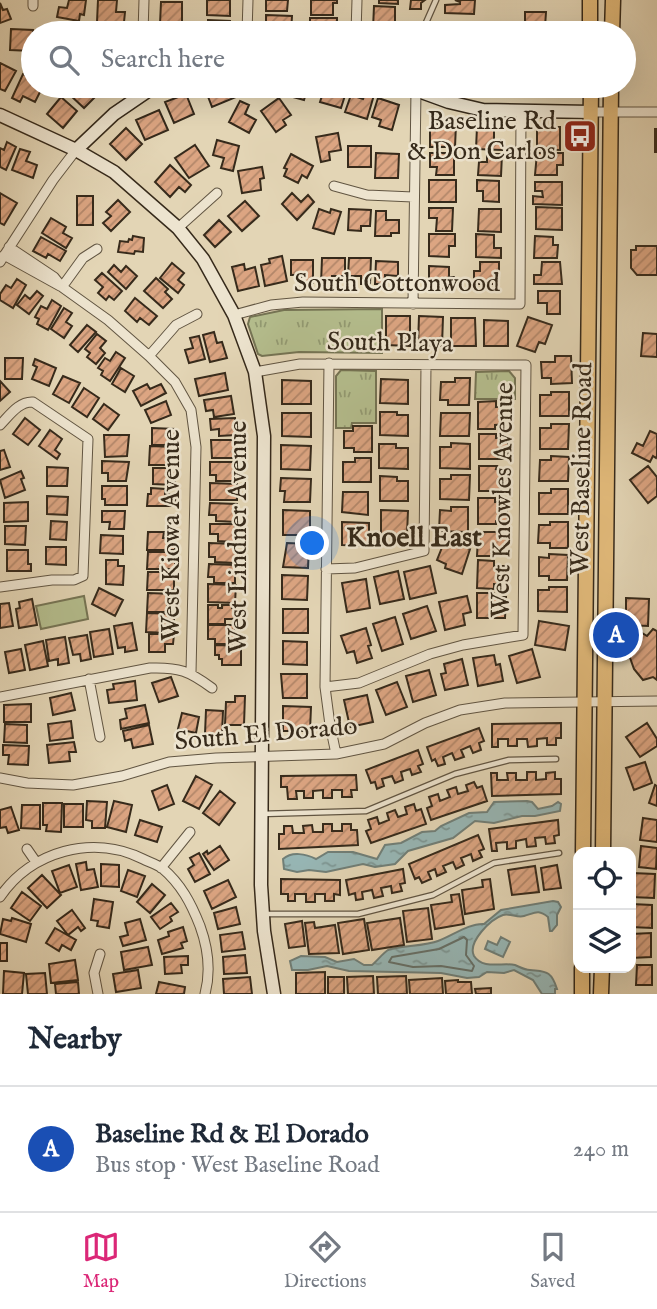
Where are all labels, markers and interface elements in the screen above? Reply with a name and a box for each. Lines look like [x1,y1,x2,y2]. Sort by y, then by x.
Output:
search box [21,21,636,98]
icon: search [45,41,83,79]
text: Search here [101,43,225,76]
place label: Baseline Rd & Don Carlos [407,105,556,168]
bus stop icon: Baseline Rd & Don Carlos [561,117,599,155]
street label: South Cottonwood [294,267,500,300]
street label: South Playa [327,325,454,361]
street label: West Baseline Road [564,362,600,576]
street label: West Knowles Avenue [484,382,522,618]
street label: West Lindner Avenue [222,421,255,653]
street label: West Kiowa Avenue [155,429,188,641]
district label: Knoell East [346,521,482,556]
your location [295,526,329,560]
pin: A [593,609,639,661]
street label: South El Dorado [173,710,359,758]
map controls [573,847,636,973]
button: locate [573,847,636,910]
button: layers [573,910,636,973]
text: Nearby [28,1021,121,1059]
text: Baseline Rd & El Dorado [95,1118,369,1151]
text: A [43,1135,59,1164]
text: 240 m [573,1135,629,1164]
text: Bus stop · West Baseline Road [95,1151,380,1180]
tab: Map [82,1228,120,1294]
tab: Directions [284,1228,366,1294]
tab: Saved [530,1228,575,1294]

